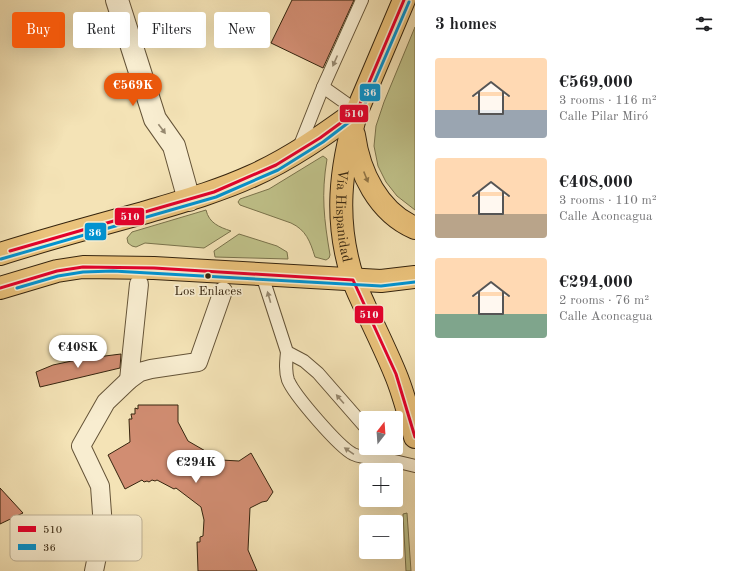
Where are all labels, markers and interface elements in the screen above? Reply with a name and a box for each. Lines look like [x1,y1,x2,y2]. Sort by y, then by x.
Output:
chip: Buy [12,12,65,48]
chip: Rent [73,12,130,48]
chip: Filters [138,12,206,48]
chip: New [214,12,270,48]
icon: filters [693,13,715,35]
text: 3 homes [435,16,497,33]
one-way arrow [332,56,338,67]
pin: €569K [105,73,161,107]
icon: home [467,74,515,122]
text: €569,000 [559,74,633,91]
text: €569K [113,79,153,92]
line badge: 36 [359,83,381,102]
text: 36 [364,88,376,99]
text: 3 rooms · 116 m² [559,94,657,107]
line badge: 510 [339,104,369,123]
text: 510 [344,109,364,120]
text: Calle Pilar Miró [559,110,648,123]
one-way arrow [158,124,166,134]
street label: Vía Hispanidad [333,169,354,264]
one-way arrow [363,171,369,183]
icon: home [467,174,515,222]
text: €408,000 [559,174,633,191]
text: 3 rooms · 110 m² [559,194,657,207]
line badge: 510 [114,207,145,226]
text: Calle Aconcagua [559,210,652,223]
text: 510 [120,212,140,223]
line badge: 36 [84,222,107,241]
text: 36 [89,228,101,239]
marker: Los Enlaces [203,271,213,281]
icon: home [467,274,515,322]
text: €294,000 [559,274,633,291]
place label: Los Enlaces [174,285,242,298]
one-way arrow [266,291,272,303]
text: 2 rooms · 76 m² [559,294,649,307]
line badge: 510 [354,305,384,324]
text: 510 [359,310,379,321]
text: Calle Aconcagua [559,310,652,323]
pin: €408K [50,335,106,369]
text: €408K [58,341,98,354]
one-way arrow [336,394,345,404]
north arrow [359,411,403,455]
map controls [359,411,403,559]
one-way arrow [344,447,355,455]
pin: €294K [168,450,224,484]
text: €294K [176,456,216,469]
button: + [359,463,403,507]
legend [10,515,142,561]
button: − [359,515,403,559]
text: 510 [43,525,62,536]
text: 36 [43,543,56,554]

